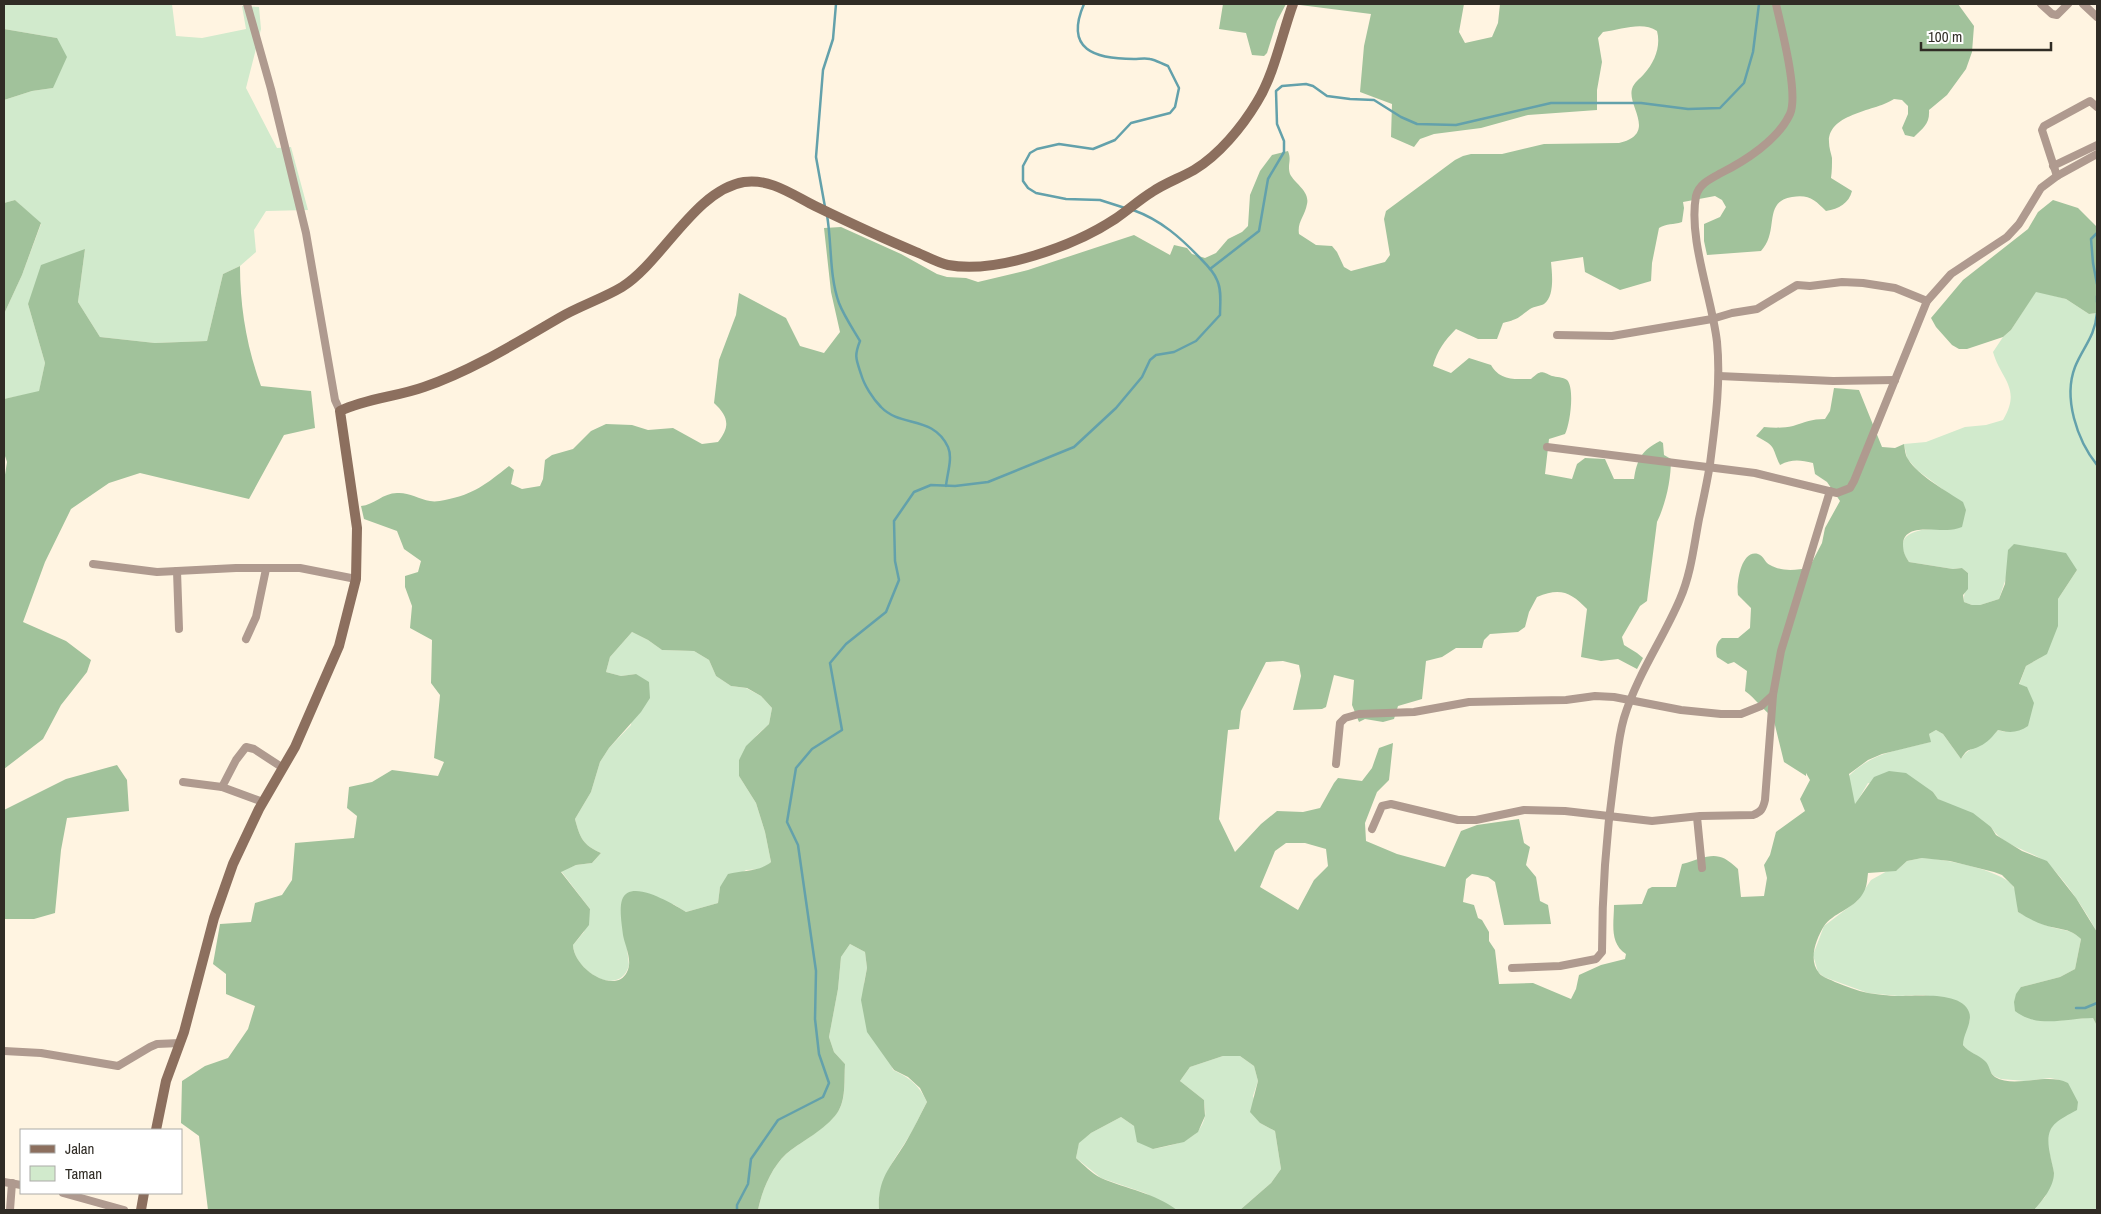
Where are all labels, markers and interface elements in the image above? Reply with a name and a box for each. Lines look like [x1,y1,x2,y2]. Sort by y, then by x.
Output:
scale bar [1921,20,2051,52]
text: 100 m [1928,26,1962,47]
legend [20,1129,182,1194]
text: Jalan [65,1138,94,1159]
text: Taman [65,1163,102,1184]

